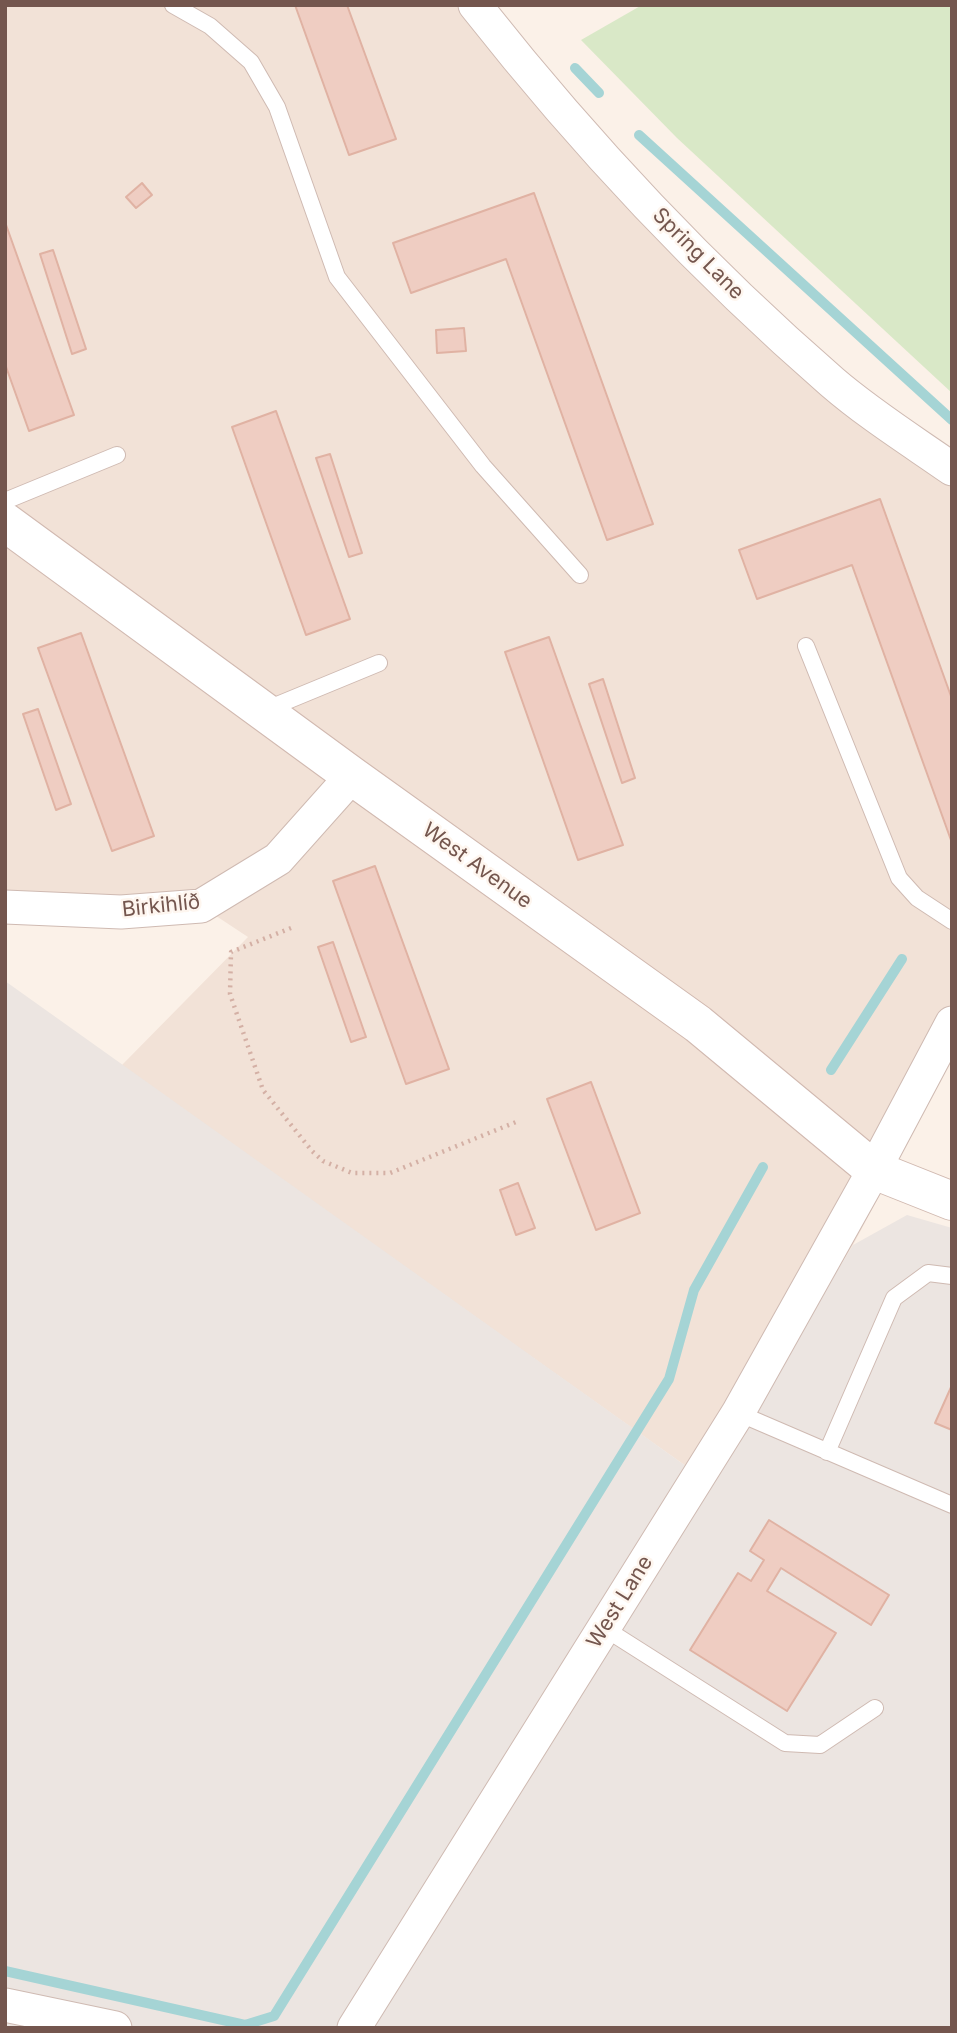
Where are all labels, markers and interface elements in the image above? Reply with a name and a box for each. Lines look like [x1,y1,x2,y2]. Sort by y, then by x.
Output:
street label: Spring Lane [647,203,749,305]
street label: West Avenue [417,818,537,914]
street label: Birkihlíð [121,889,201,923]
street label: West Lane [582,1551,658,1653]

